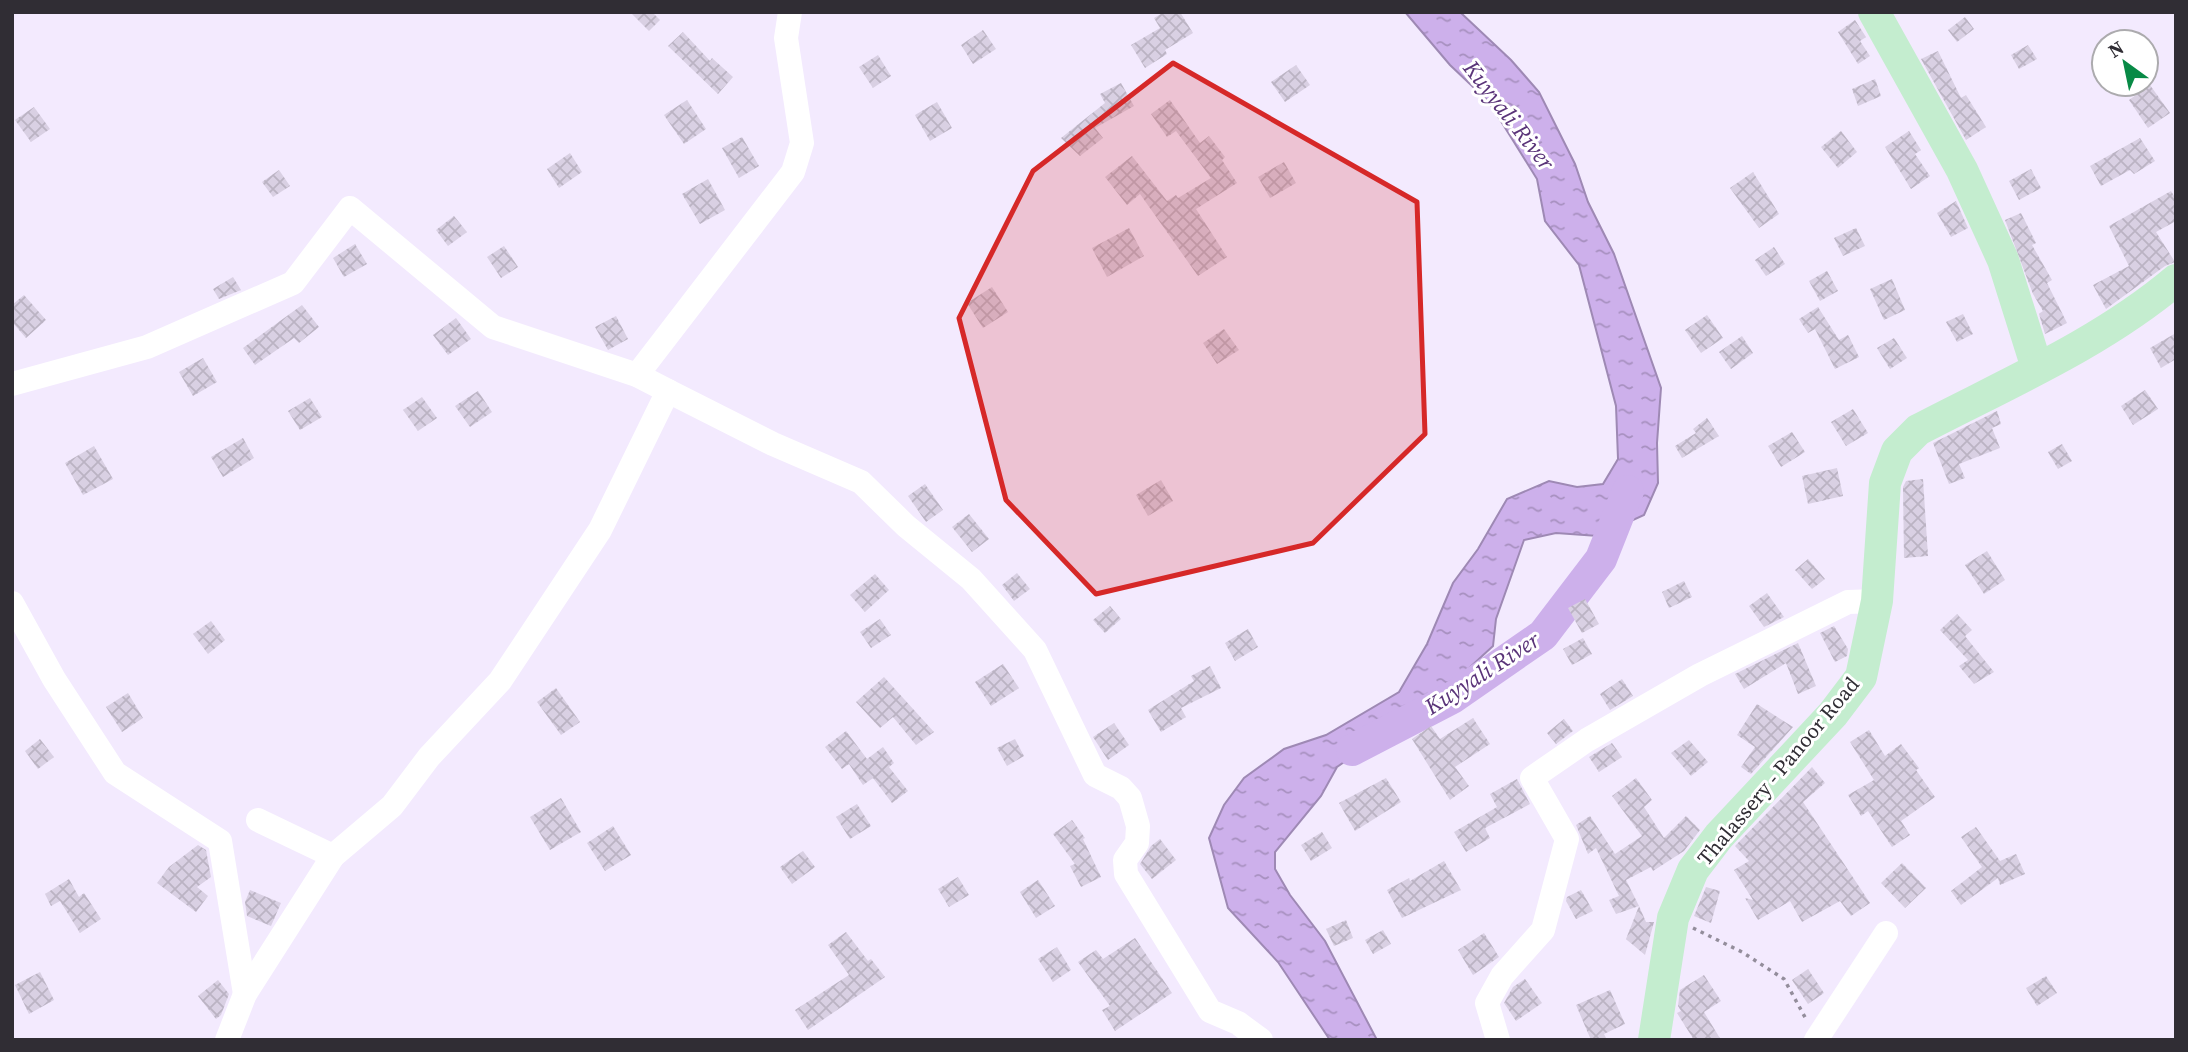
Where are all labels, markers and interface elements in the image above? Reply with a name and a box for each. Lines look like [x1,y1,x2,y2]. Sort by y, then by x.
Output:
north arrow [2090,28,2160,98]
text: N [2103,34,2129,63]
water label: Kuyyali River [1455,53,1563,177]
water label: Kuyyali River [1417,623,1546,723]
street label: Thalassery - Panoor Road [1690,670,1866,871]

